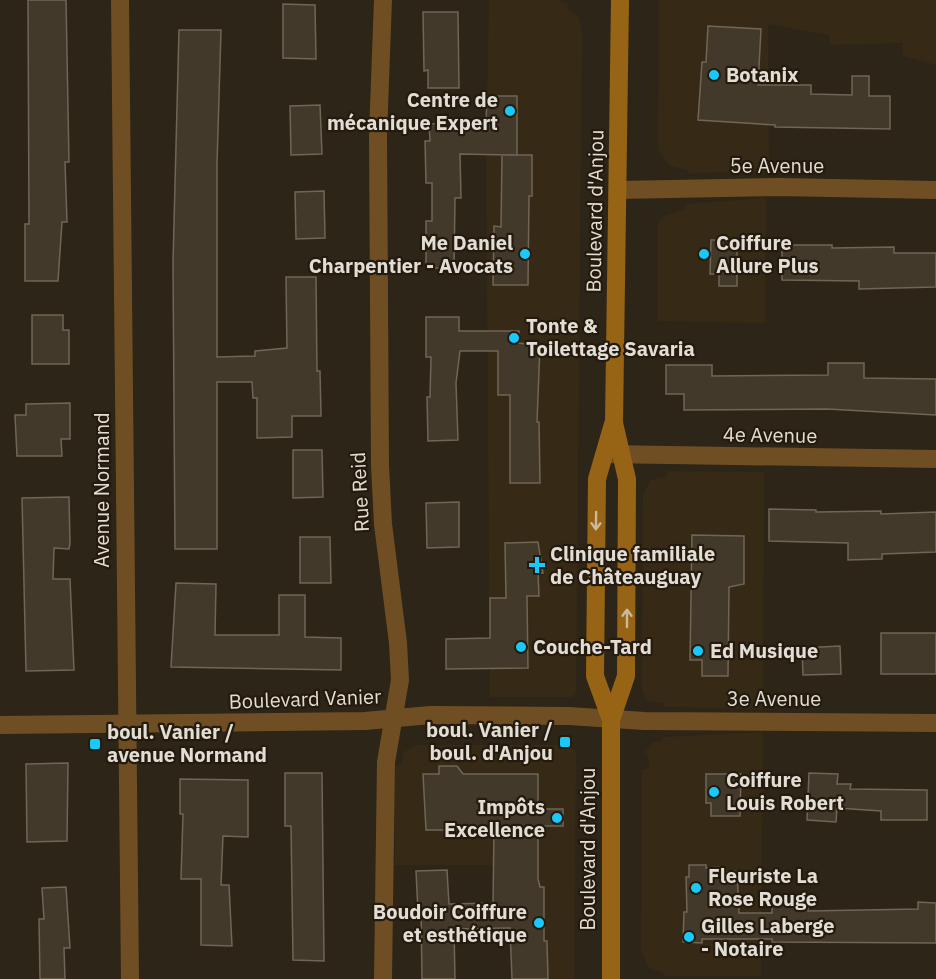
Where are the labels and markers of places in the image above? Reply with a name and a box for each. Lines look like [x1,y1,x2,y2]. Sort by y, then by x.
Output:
place label: Botanix [726,61,798,88]
marker: Botanix [707,68,721,82]
place label: Centre de mécanique Expert [327,86,498,136]
marker: Centre de mécanique Expert [503,104,517,118]
place label: Me Daniel Charpentier - Avocats [309,229,513,279]
place label: Coiffure Allure Plus [716,229,819,279]
marker: Me Daniel Charpentier - Avocats [518,247,532,261]
marker: Coiffure Allure Plus [697,247,711,261]
place label: Tonte & Toilettage Savaria [526,312,695,362]
marker: Tonte & Toilettage Savaria [507,331,521,345]
place label: Clinique familiale de Châteauguay [550,540,715,590]
marker: Clinique familiale de Châteauguay [528,556,546,574]
place label: Couche-Tard [533,633,652,660]
place label: Ed Musique [710,637,818,664]
marker: Couche-Tard [514,640,528,654]
marker: Ed Musique [691,644,705,658]
place label: boul. Vanier / boul. d'Anjou [426,716,553,766]
place label: boul. Vanier / avenue Normand [107,718,267,768]
marker: boul. Vanier / boul. d'Anjou [558,735,572,749]
marker: boul. Vanier / avenue Normand [88,737,102,751]
place label: Coiffure Louis Robert [726,766,844,816]
marker: Coiffure Louis Robert [707,785,721,799]
place label: Impôts Excellence [444,793,545,843]
marker: Impôts Excellence [550,811,564,825]
place label: Fleuriste La Rose Rouge [708,862,818,912]
marker: Fleuriste La Rose Rouge [689,881,703,895]
place label: Boudoir Coiffure et esthétique [373,898,527,948]
place label: Gilles Laberge - Notaire [701,912,835,962]
marker: Boudoir Coiffure et esthétique [532,916,546,930]
marker: Gilles Laberge - Notaire [682,930,696,944]

